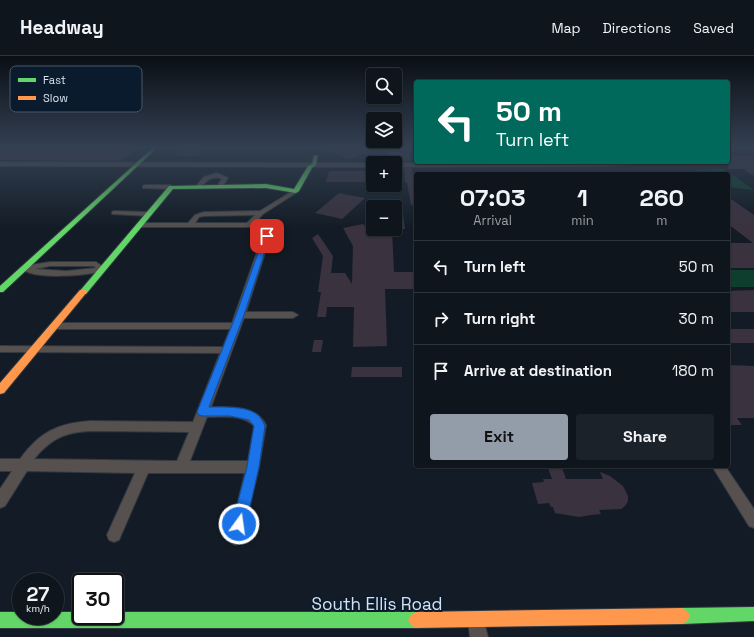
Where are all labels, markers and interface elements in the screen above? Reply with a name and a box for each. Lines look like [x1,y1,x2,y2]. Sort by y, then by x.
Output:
text: Headway [20,15,104,40]
text: Map [551,19,581,37]
text: Directions [603,19,671,37]
text: Saved [693,19,734,37]
legend [10,66,142,112]
map controls [366,68,402,236]
button: search [366,68,402,104]
text: Fast [43,73,66,87]
text: Slow [43,91,68,105]
text: 50 m [496,93,562,129]
icon: left [430,96,482,148]
button: layers [366,112,402,148]
text: Turn left [496,128,569,151]
button: + [366,156,402,192]
text: 07:03 [460,182,526,213]
text: 1 [577,182,588,213]
text: 260 [640,182,684,213]
button: − [366,200,402,236]
text: Arrival [473,212,512,229]
text: min [571,212,594,229]
text: m [656,212,667,229]
pin [250,219,284,253]
icon: arrive [256,225,278,247]
icon: left [430,256,452,278]
text: Turn left [464,257,526,276]
text: 50 m [679,257,714,276]
icon: right [430,308,452,330]
text: Turn right [464,309,535,328]
text: 30 m [679,309,714,328]
icon: arrive [430,360,452,382]
text: Arrive at destination [464,361,612,380]
text: 180 m [672,361,714,380]
button: Exit [430,414,568,460]
button: Share [576,414,714,460]
position arrow [218,503,260,545]
speed limit sign: 30 [72,573,124,625]
text: 27 [27,581,49,607]
street label: South Ellis Road [311,593,443,615]
text: km/h [26,602,50,615]

